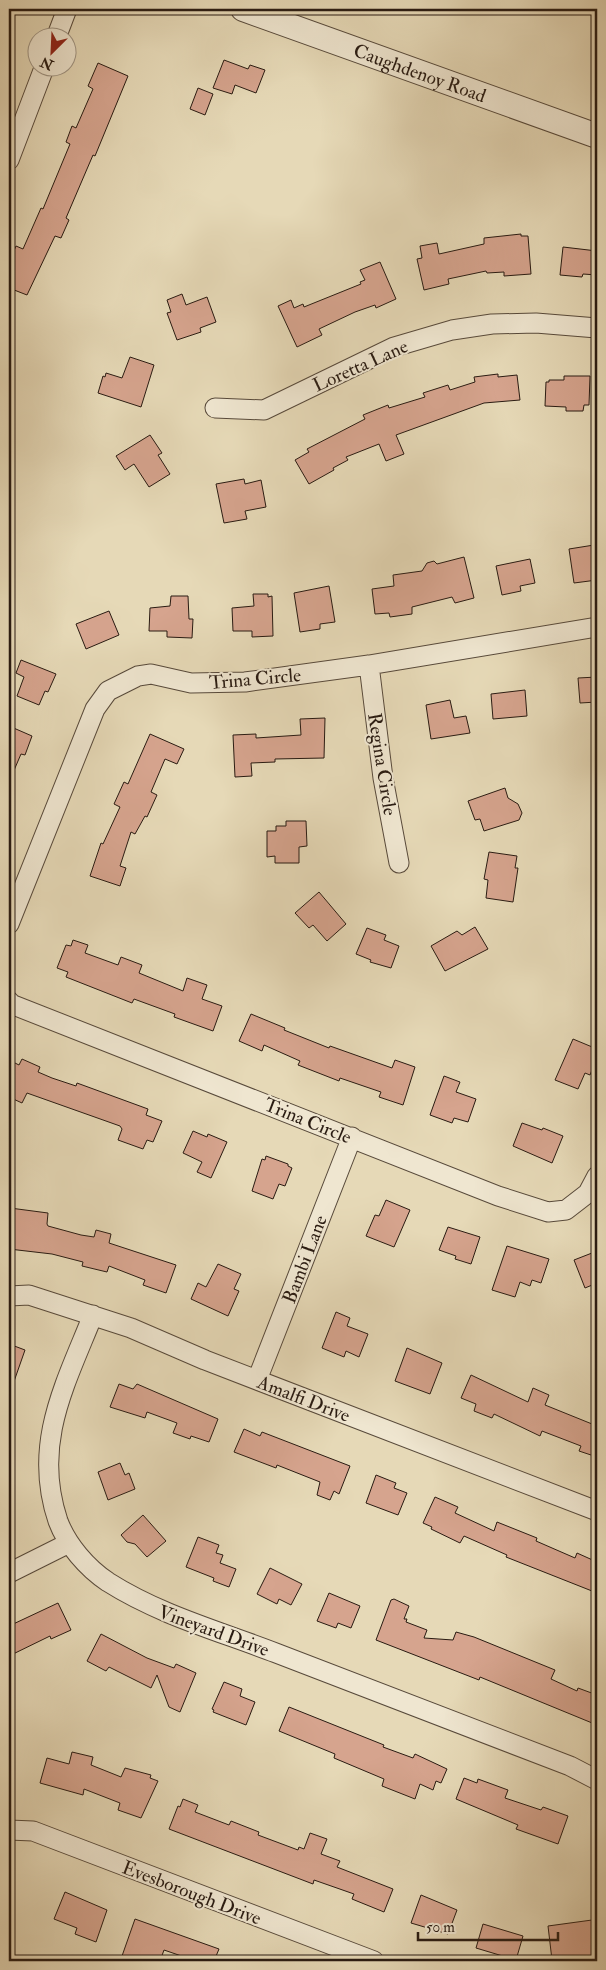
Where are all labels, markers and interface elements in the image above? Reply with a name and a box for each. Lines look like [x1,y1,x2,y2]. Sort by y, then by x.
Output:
north arrow [28,28,78,78]
street label: Caughdenoy Road [350,39,490,108]
text: N [37,53,57,74]
street label: Loretta Lane [309,334,412,398]
street label: Trina Circle [208,663,302,695]
street label: Regina Circle [362,711,402,817]
street label: Trina Circle [260,1093,355,1149]
street label: Bambi Lane [277,1212,333,1307]
street label: Amalfi Drive [253,1370,353,1428]
street label: Vineyard Drive [155,1600,272,1662]
street label: Evesborough Drive [119,1855,265,1931]
scale bar [418,1910,558,1942]
text: 50 m [426,1918,455,1937]

